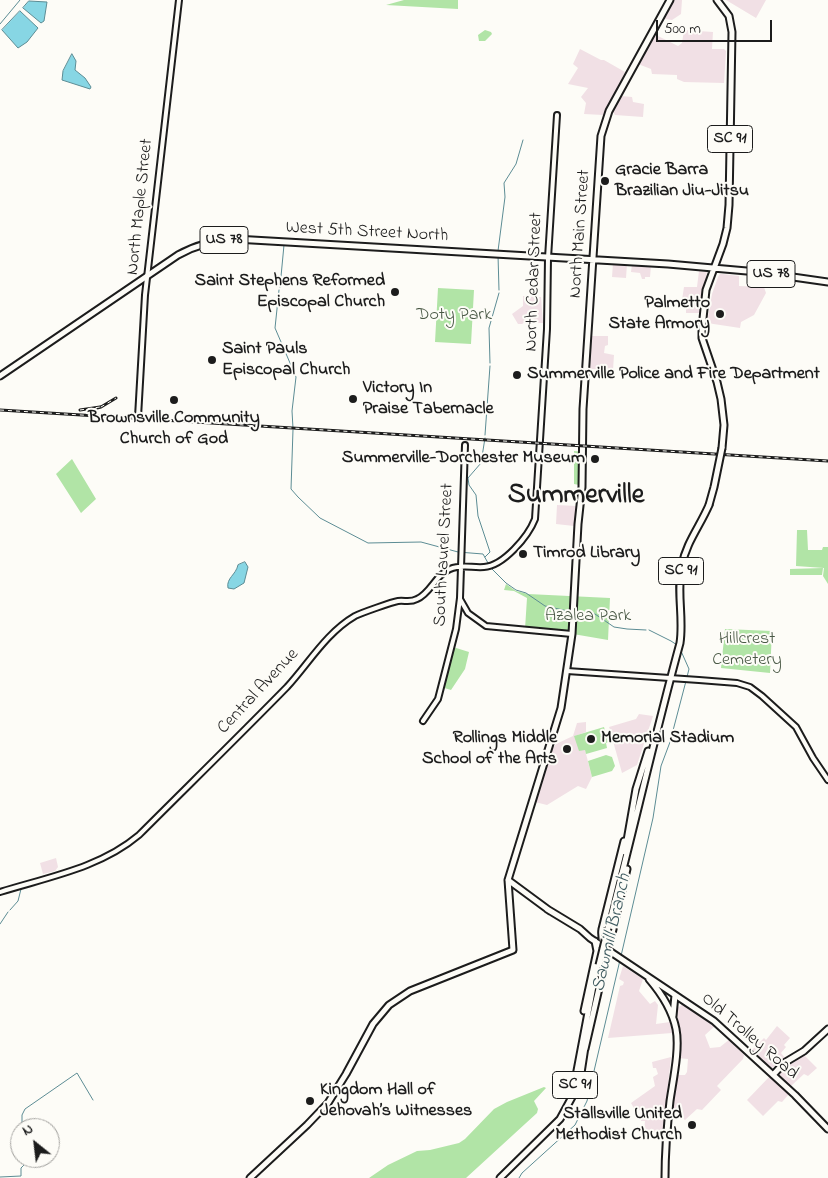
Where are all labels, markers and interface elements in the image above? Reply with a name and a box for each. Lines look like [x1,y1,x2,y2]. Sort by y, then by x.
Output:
scale bar [658,10,774,42]
text: 500 m [664,18,701,40]
road number: SC 91 [708,126,752,152]
street label: North Maple Street [123,138,159,276]
place label: Gracie Barra Brazilian Jiu-Jitsu [615,160,749,202]
street label: North Main Street [566,169,596,299]
marker: Gracie Barra Brazilian Jiu-Jitsu [599,175,611,187]
street label: North Cedar Street [522,212,548,352]
street label: West 5th Street North [285,218,449,248]
road number: US 78 [200,226,248,254]
road number: US 78 [747,260,795,288]
place label: Saint Stephens Reformed Episcopal Church [195,271,385,314]
marker: Saint Stephens Reformed Episcopal Church [389,286,401,298]
place label: Palmetto State Armory [608,293,710,336]
park label: Doty Park [416,305,492,327]
marker: Palmetto State Armory [714,308,726,320]
place label: Saint Pauls Episcopal Church [222,339,350,382]
marker: Saint Pauls Episcopal Church [206,354,218,366]
place label: Summerville Police and Fire Department [527,364,820,386]
marker: Summerville Police and Fire Department [511,369,523,381]
place label: Victory In Praise Tabernacle [363,378,493,420]
marker: Victory In Praise Tabernacle [347,393,359,405]
marker: Brownsville Community Church of God [168,394,180,406]
place label: Brownsville Community Church of God [88,408,260,450]
place label: Summerville-Dorchester Museum [342,448,585,470]
marker: Summerville-Dorchester Museum [589,453,601,465]
district label: Summerville [508,480,644,514]
street label: South Laurel Street [430,483,460,627]
place label: Timrod Library [533,543,640,565]
marker: Timrod Library [517,548,529,560]
road number: SC 91 [658,558,704,584]
park label: Azalea Park [545,606,631,628]
park label: Hillcrest Cemetery [712,629,782,672]
street label: Central Avenue [214,645,304,739]
place label: Rollings Middle School of the Arts [422,728,557,771]
place label: Memorial Stadium [601,728,734,750]
marker: Memorial Stadium [585,733,597,745]
marker: Rollings Middle School of the Arts [561,743,573,755]
water label: Sawmill Branch [588,872,638,994]
street label: Old Trolley Road [696,989,802,1085]
road number: SC 91 [552,1072,598,1098]
place label: Kingdom Hall of Jehovah’s Witnesses [320,1080,472,1122]
marker: Kingdom Hall of Jehovah’s Witnesses [304,1095,316,1107]
place label: Stallsville United Methodist Church [555,1104,682,1146]
north arrow [10,1118,60,1168]
text: N [19,1119,37,1142]
marker: Stallsville United Methodist Church [686,1119,698,1131]

